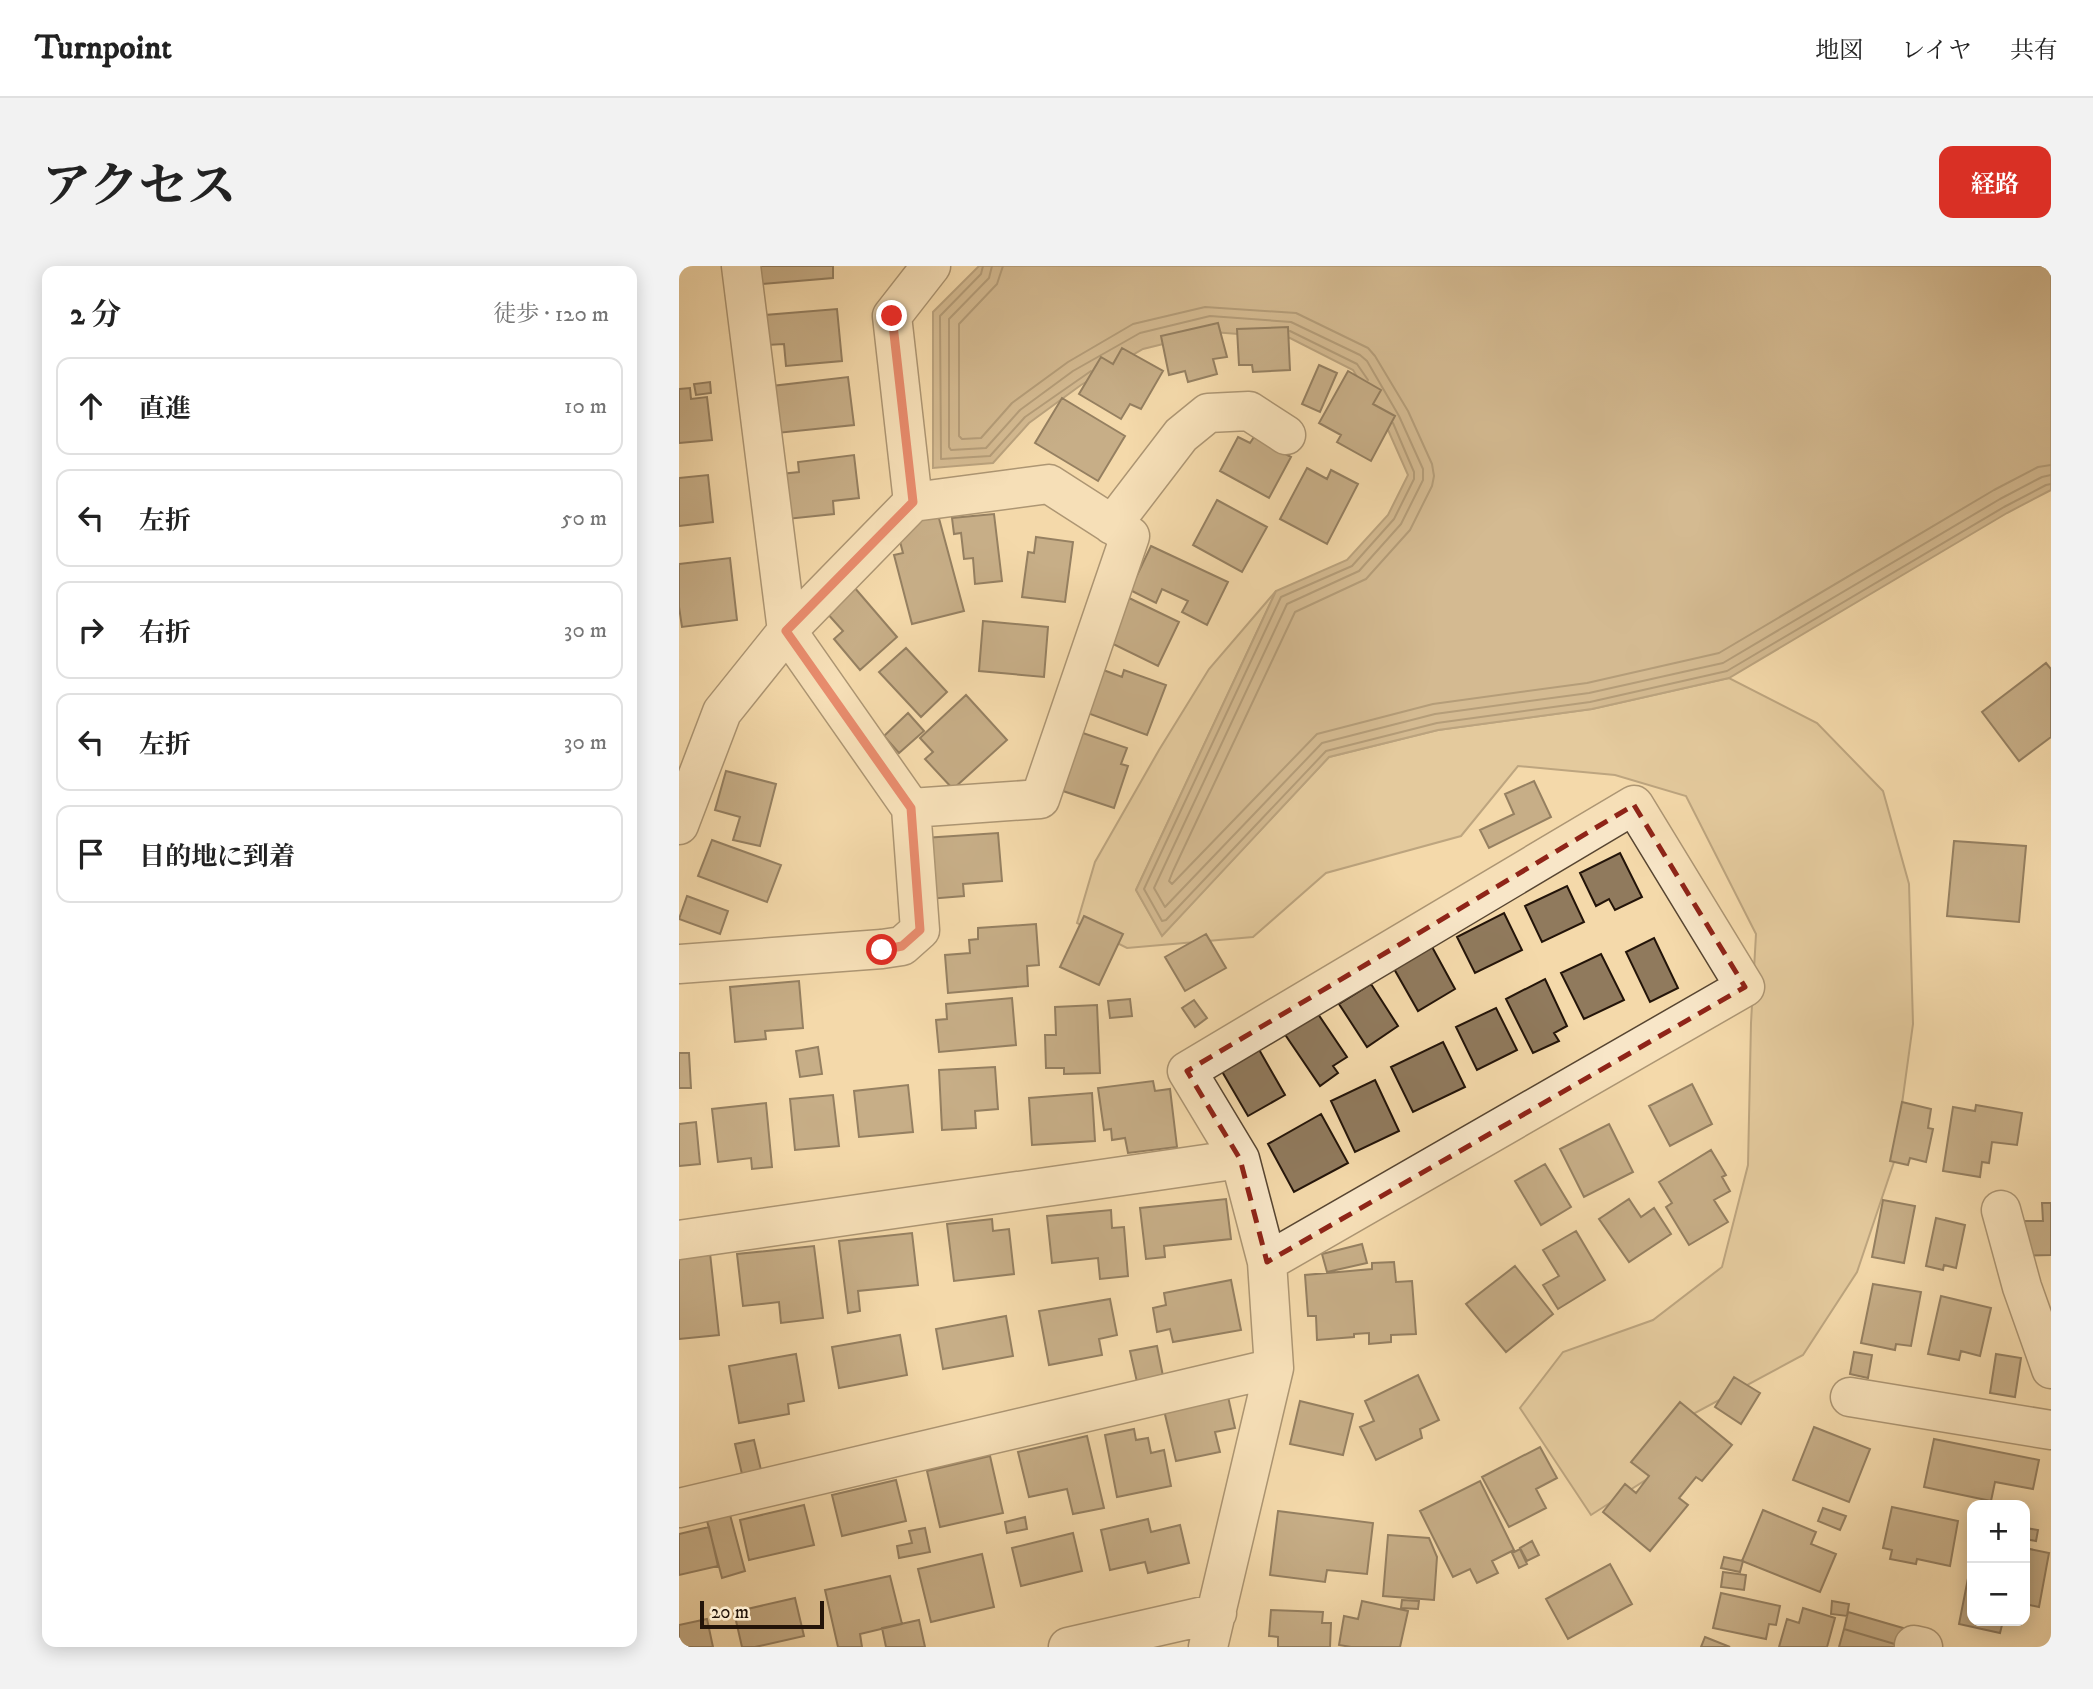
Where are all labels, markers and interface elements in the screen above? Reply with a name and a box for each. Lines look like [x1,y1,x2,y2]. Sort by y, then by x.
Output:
text: Turnpoint [35,28,172,69]
text: 地図 [1815,36,1863,66]
text: レイヤ [1901,36,1972,66]
text: 共有 [2010,36,2058,66]
button: 経路 [1939,146,2051,218]
text: アクセス [42,157,237,219]
text: 2 分 [70,297,121,334]
text: 徒歩 · 120 m [493,300,609,329]
route end [876,300,907,331]
icon: ahead [72,387,110,425]
text: 10 m [564,392,607,421]
text: 直進 [139,393,191,426]
icon: left [72,499,110,537]
text: 50 m [561,504,607,533]
text: 左折 [139,505,191,538]
icon: right [72,611,110,649]
text: 30 m [564,616,607,645]
text: 右折 [139,617,191,650]
icon: left [72,723,110,761]
text: 30 m [564,728,607,757]
text: 左折 [139,729,191,762]
icon: arrive [72,835,110,873]
text: 目的地に到着 [139,841,295,874]
route start [866,934,897,965]
map controls [1967,1500,2030,1626]
button: + [1967,1500,2030,1563]
button: − [1967,1563,2030,1626]
scale bar [700,1598,824,1630]
text: 20 m [711,1601,749,1624]

